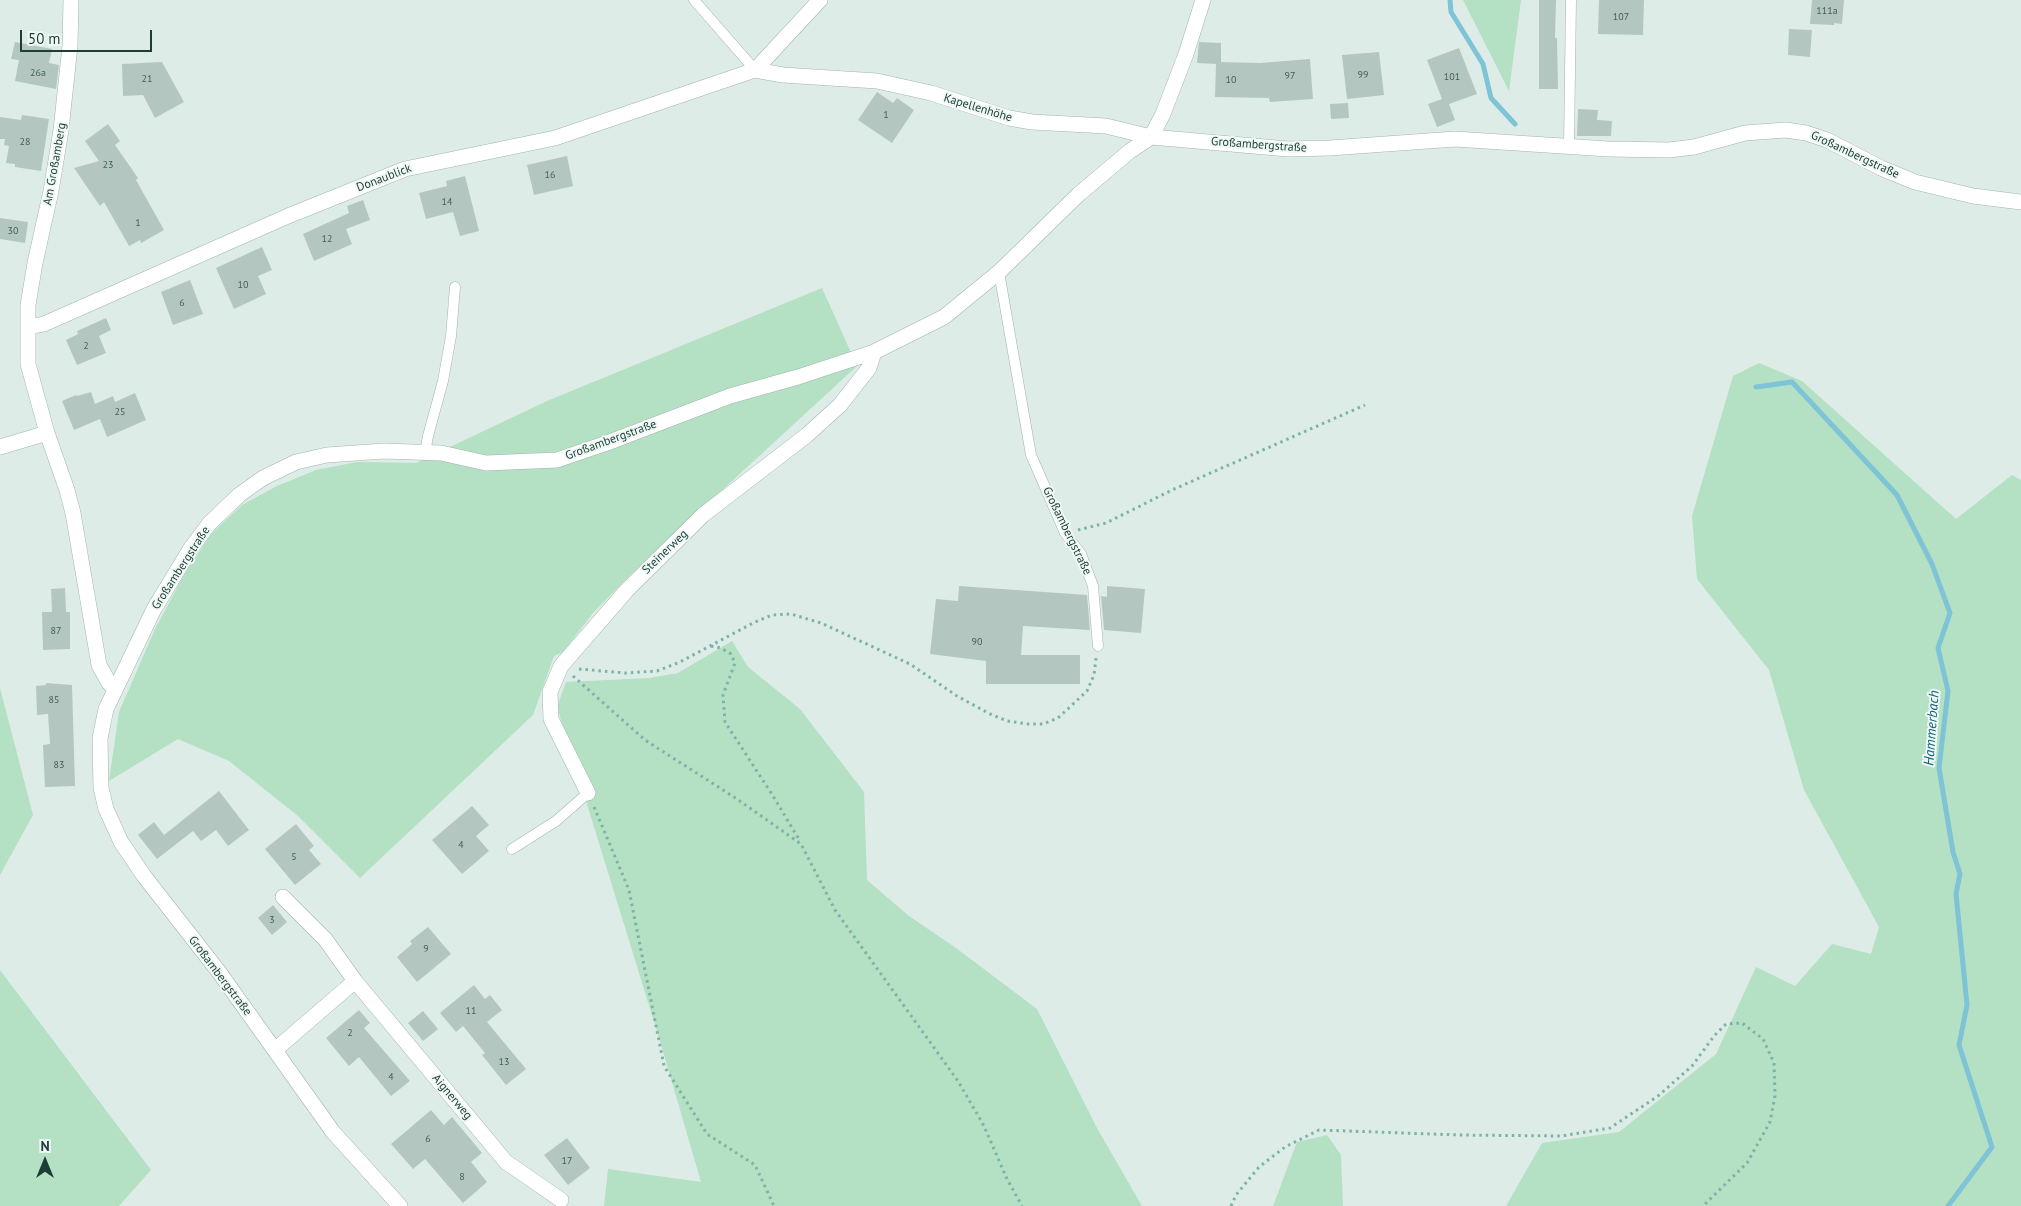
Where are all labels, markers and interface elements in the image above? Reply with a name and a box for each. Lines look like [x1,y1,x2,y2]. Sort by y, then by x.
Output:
house number: 111a [1816,5,1838,17]
house number: 107 [1613,11,1629,23]
scale bar [22,20,155,52]
text: 50 m [28,29,61,48]
house number: 26a [30,67,46,79]
house number: 99 [1358,69,1368,81]
house number: 97 [1285,70,1295,82]
house number: 101 [1444,71,1460,83]
house number: 21 [142,73,152,85]
house number: 10 [1226,74,1236,86]
street label: Kapellenhöhe [942,91,1014,125]
house number: 1 [883,109,889,121]
street label: Am Großamberg [41,122,69,206]
street label: Großambergstraße [1808,128,1902,182]
street label: Großambergstraße [1211,134,1307,156]
house number: 28 [20,136,30,148]
house number: 23 [103,159,113,171]
street label: Donaublick [355,161,413,195]
house number: 16 [545,169,555,181]
house number: 14 [442,196,452,208]
house number: 1 [135,217,141,229]
house number: 30 [8,225,18,237]
house number: 12 [322,233,332,245]
house number: 10 [238,279,248,291]
house number: 6 [179,297,185,309]
house number: 2 [83,340,89,352]
house number: 25 [115,406,125,418]
street label: Großambergstraße [563,417,659,463]
street label: Großambergstraße [1039,485,1095,577]
street label: Großambergstraße [149,524,213,612]
street label: Steinerweg [639,527,691,577]
house number: 87 [51,625,61,637]
house number: 90 [972,636,982,648]
water label: Hammerbach [1921,690,1943,766]
house number: 85 [49,694,59,706]
house number: 83 [54,759,64,771]
house number: 4 [458,839,464,851]
house number: 5 [291,851,297,863]
house number: 3 [269,914,275,926]
street label: Großambergstraße [185,933,255,1019]
house number: 9 [423,943,429,955]
house number: 11 [466,1005,476,1017]
house number: 2 [347,1027,353,1039]
house number: 13 [499,1056,509,1068]
house number: 4 [388,1071,394,1083]
street label: Aignerweg [429,1071,475,1123]
house number: 6 [425,1133,431,1145]
north arrow [20,1136,70,1186]
text: N [40,1137,50,1155]
house number: 17 [562,1155,572,1167]
house number: 8 [459,1171,465,1183]

